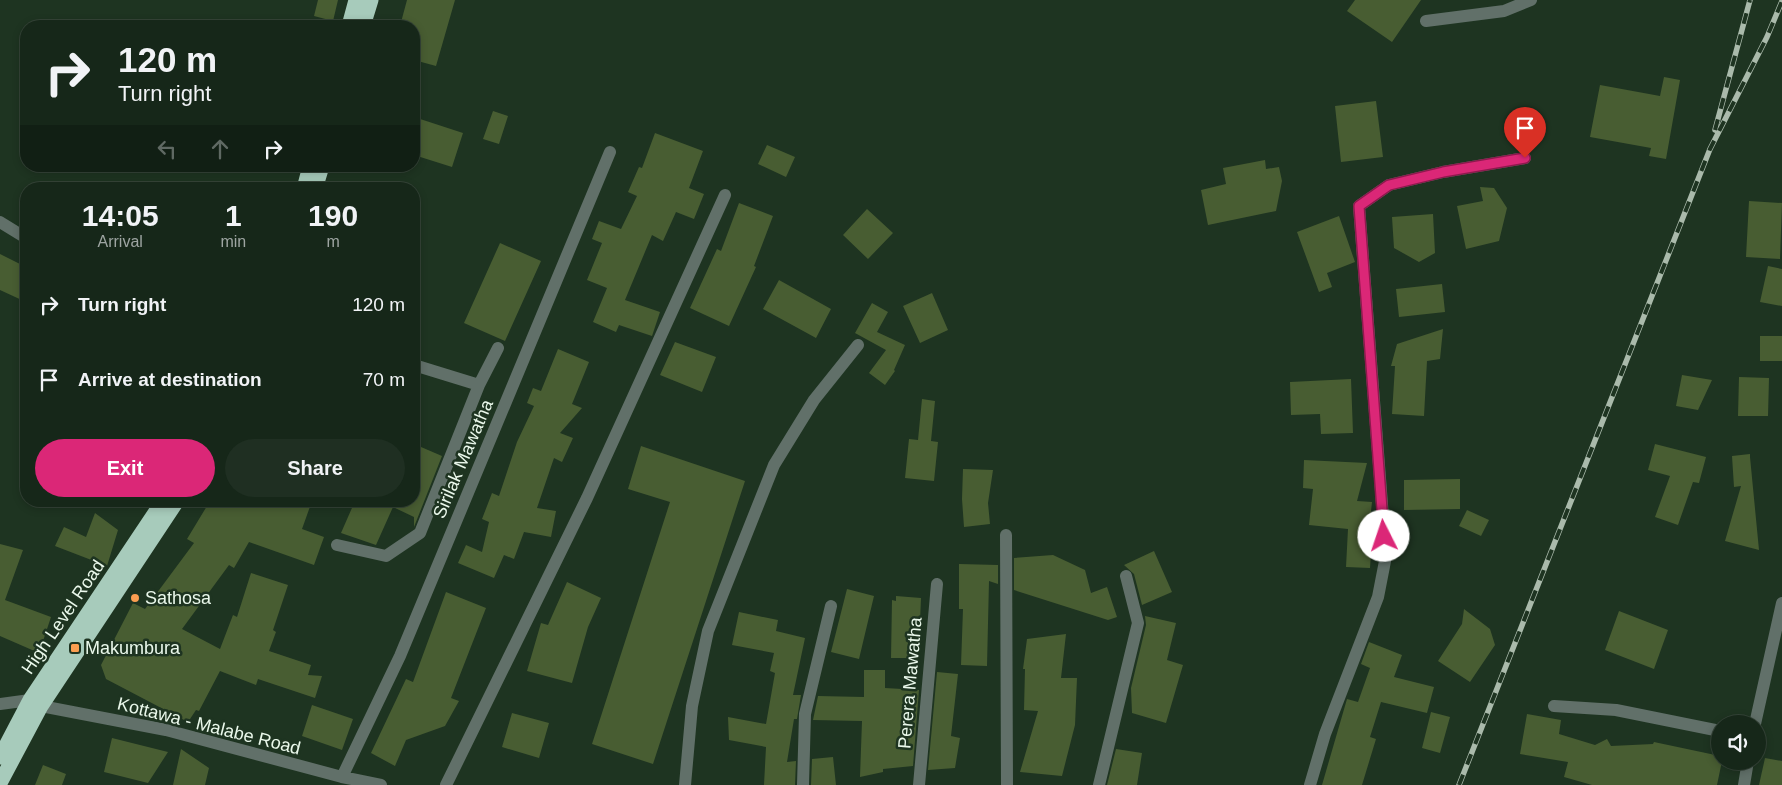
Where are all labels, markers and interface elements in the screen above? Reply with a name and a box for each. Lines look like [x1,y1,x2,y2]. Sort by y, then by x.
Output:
icon: right [35,40,100,105]
text: 120 m [118,40,217,79]
text: Turn right [118,81,211,106]
pin [1504,107,1546,158]
icon: arrive [1511,114,1539,142]
icon: left [153,135,181,163]
icon: ahead [206,135,234,163]
icon: right [259,135,287,163]
text: 14:05 [82,199,159,232]
text: 1 [225,199,242,232]
text: 190 [308,199,358,232]
text: Arrival [98,233,143,250]
text: min [220,233,246,250]
text: m [326,233,340,250]
icon: right [35,291,63,319]
text: Turn right [78,294,166,315]
text: 120 m [352,294,405,315]
icon: arrive [35,366,63,394]
text: Arrive at destination [78,369,262,390]
text: 70 m [363,369,405,390]
street label: Sirilak Mawatha [429,396,497,521]
button: Exit [35,439,215,497]
button: Share [225,439,405,497]
position arrow [1357,509,1409,561]
street label: High Level Road [17,556,109,678]
place label: Sathosa [145,588,212,608]
marker: Sathosa [129,592,141,604]
street label: Perera Mawatha [894,615,926,750]
place label: Makumbura [85,638,181,658]
marker: Makumbura [69,642,81,654]
street label: Kottawa - Malabe Road [115,694,303,758]
map controls [1711,715,1766,770]
button: sound [1711,715,1766,770]

